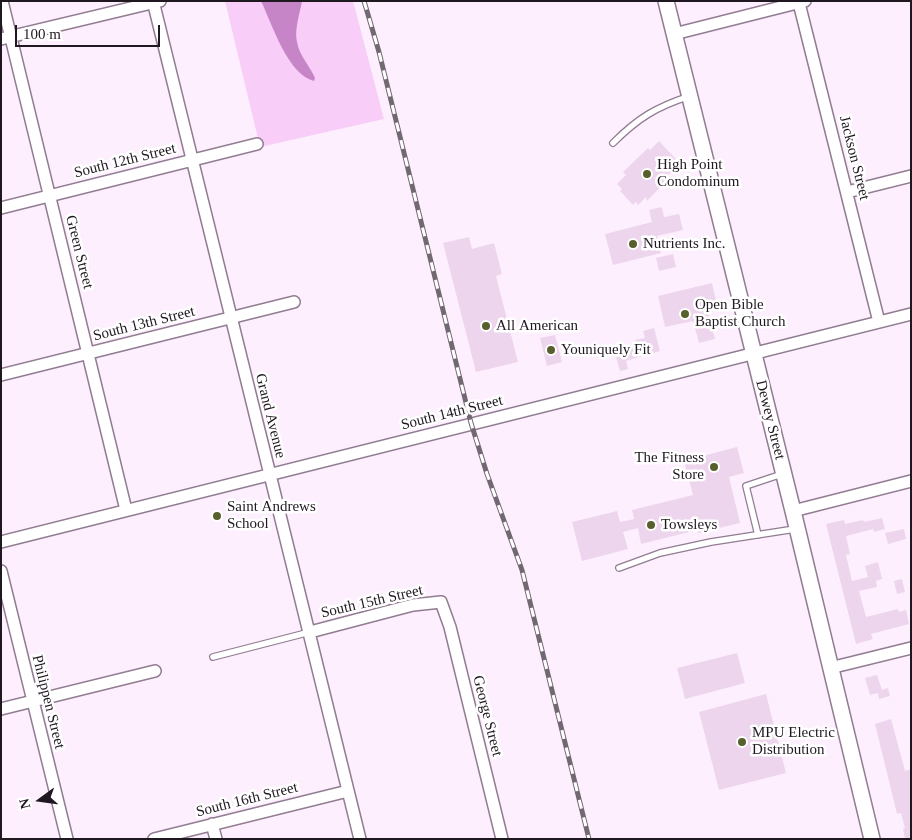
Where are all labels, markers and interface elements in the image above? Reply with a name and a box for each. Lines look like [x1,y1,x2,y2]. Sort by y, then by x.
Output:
scale bar [18,15,162,47]
text: 100 m [23,26,61,42]
street label: Jackson Street [835,114,873,202]
street label: South 12th Street [72,140,178,182]
place label: High Point Condominum [657,156,740,191]
marker: High Point Condominum [641,168,653,180]
street label: Green Street [61,213,97,291]
place label: Nutrients Inc. [643,235,725,253]
marker: Nutrients Inc. [627,238,639,250]
place label: Open Bible Baptist Church [695,296,785,331]
street label: South 13th Street [91,303,197,345]
marker: Open Bible Baptist Church [679,308,691,320]
place label: All American [496,317,578,335]
marker: All American [480,320,492,332]
place label: Youniquely Fit [561,341,651,359]
marker: Youniquely Fit [545,344,557,356]
street label: Grand Avenue [251,372,289,460]
street label: Dewey Street [751,378,789,462]
street label: South 14th Street [399,392,505,434]
place label: The Fitness Store [634,449,704,484]
marker: The Fitness Store [708,461,720,473]
place label: Saint Andrews School [227,498,316,533]
marker: Saint Andrews School [211,510,223,522]
place label: Towsleys [661,516,717,534]
marker: Towsleys [645,519,657,531]
street label: South 15th Street [319,582,425,622]
street label: Philippen Street [28,653,68,751]
street label: George Street [468,674,506,758]
place label: MPU Electric Distribution [752,724,835,759]
marker: MPU Electric Distribution [736,736,748,748]
north arrow [15,775,65,825]
street label: South 16th Street [194,779,300,821]
text: N [16,797,33,810]

